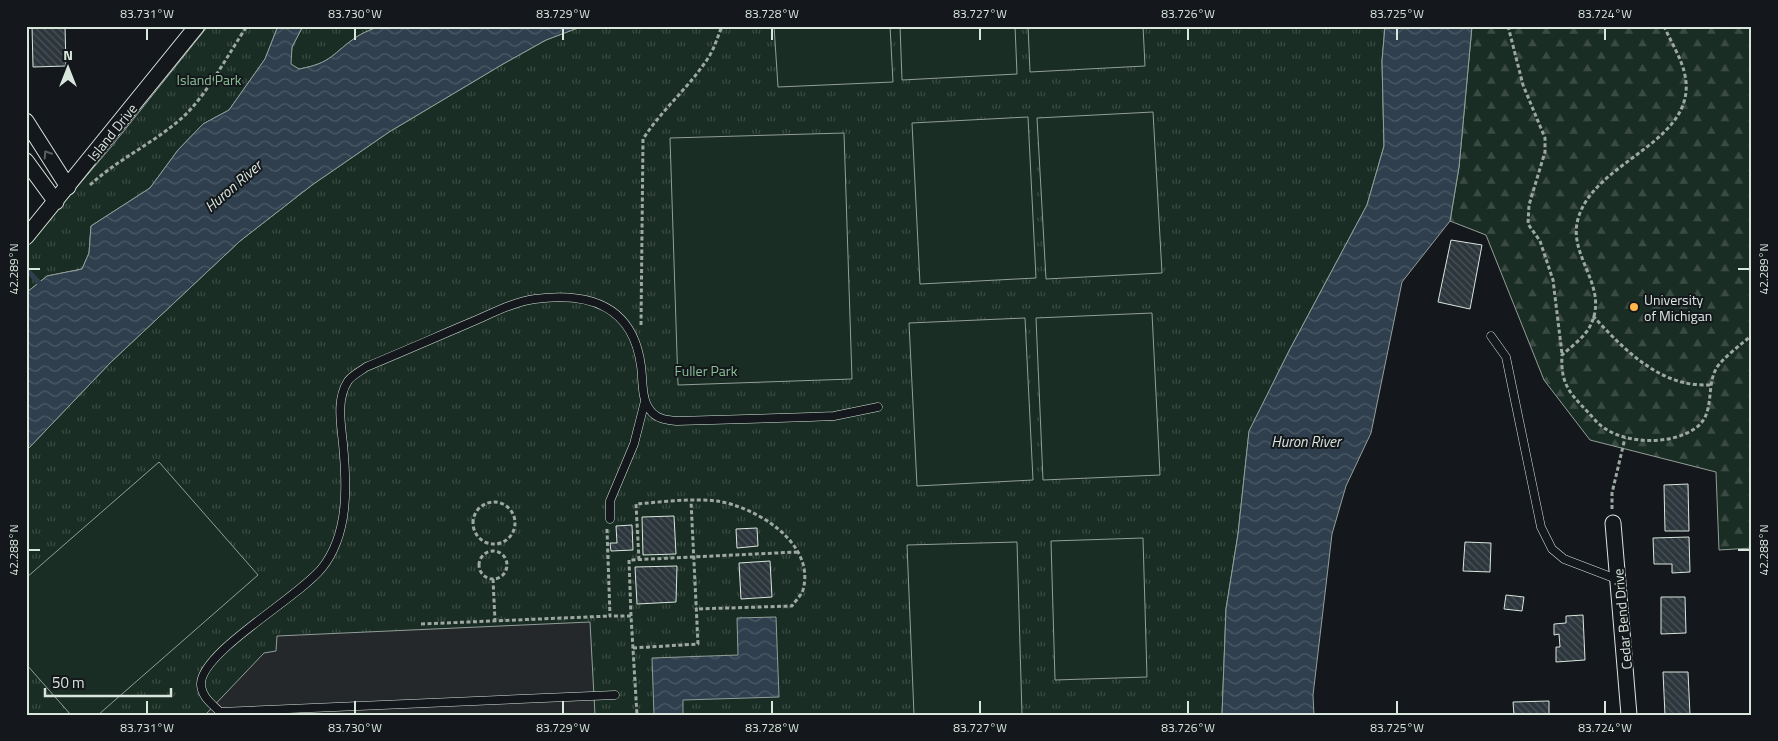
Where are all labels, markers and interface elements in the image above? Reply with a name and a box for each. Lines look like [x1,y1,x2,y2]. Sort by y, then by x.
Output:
text: 83.731°W [120,4,174,23]
text: 83.730°W [328,4,382,23]
text: 83.729°W [536,4,590,23]
text: 83.728°W [745,4,799,23]
text: 83.727°W [953,4,1007,23]
text: 83.726°W [1161,4,1215,23]
text: 83.725°W [1370,4,1424,23]
text: 83.724°W [1578,4,1632,23]
north arrow [42,42,92,92]
text: N [63,44,73,65]
park label: Island Park [176,69,242,90]
street label: Island Drive [82,99,142,165]
one-way arrow [44,150,53,159]
water label: Huron River [199,153,268,217]
text: 42.289°N [4,243,23,295]
text: 42.289°N [1754,243,1773,295]
place label: University of Michigan [1644,289,1712,326]
marker: University of Michigan [1628,301,1640,313]
park label: Fuller Park [675,360,738,381]
water label: Huron River [1271,430,1343,453]
text: 42.288°N [4,524,23,576]
text: 42.288°N [1754,524,1773,576]
street label: Cedar Bend Drive [1607,568,1637,670]
scale bar [45,666,171,698]
text: 50 m [52,671,85,694]
text: 83.731°W [120,718,174,737]
text: 83.730°W [328,718,382,737]
text: 83.729°W [536,718,590,737]
text: 83.728°W [745,718,799,737]
text: 83.727°W [953,718,1007,737]
text: 83.726°W [1161,718,1215,737]
text: 83.725°W [1370,718,1424,737]
text: 83.724°W [1578,718,1632,737]

